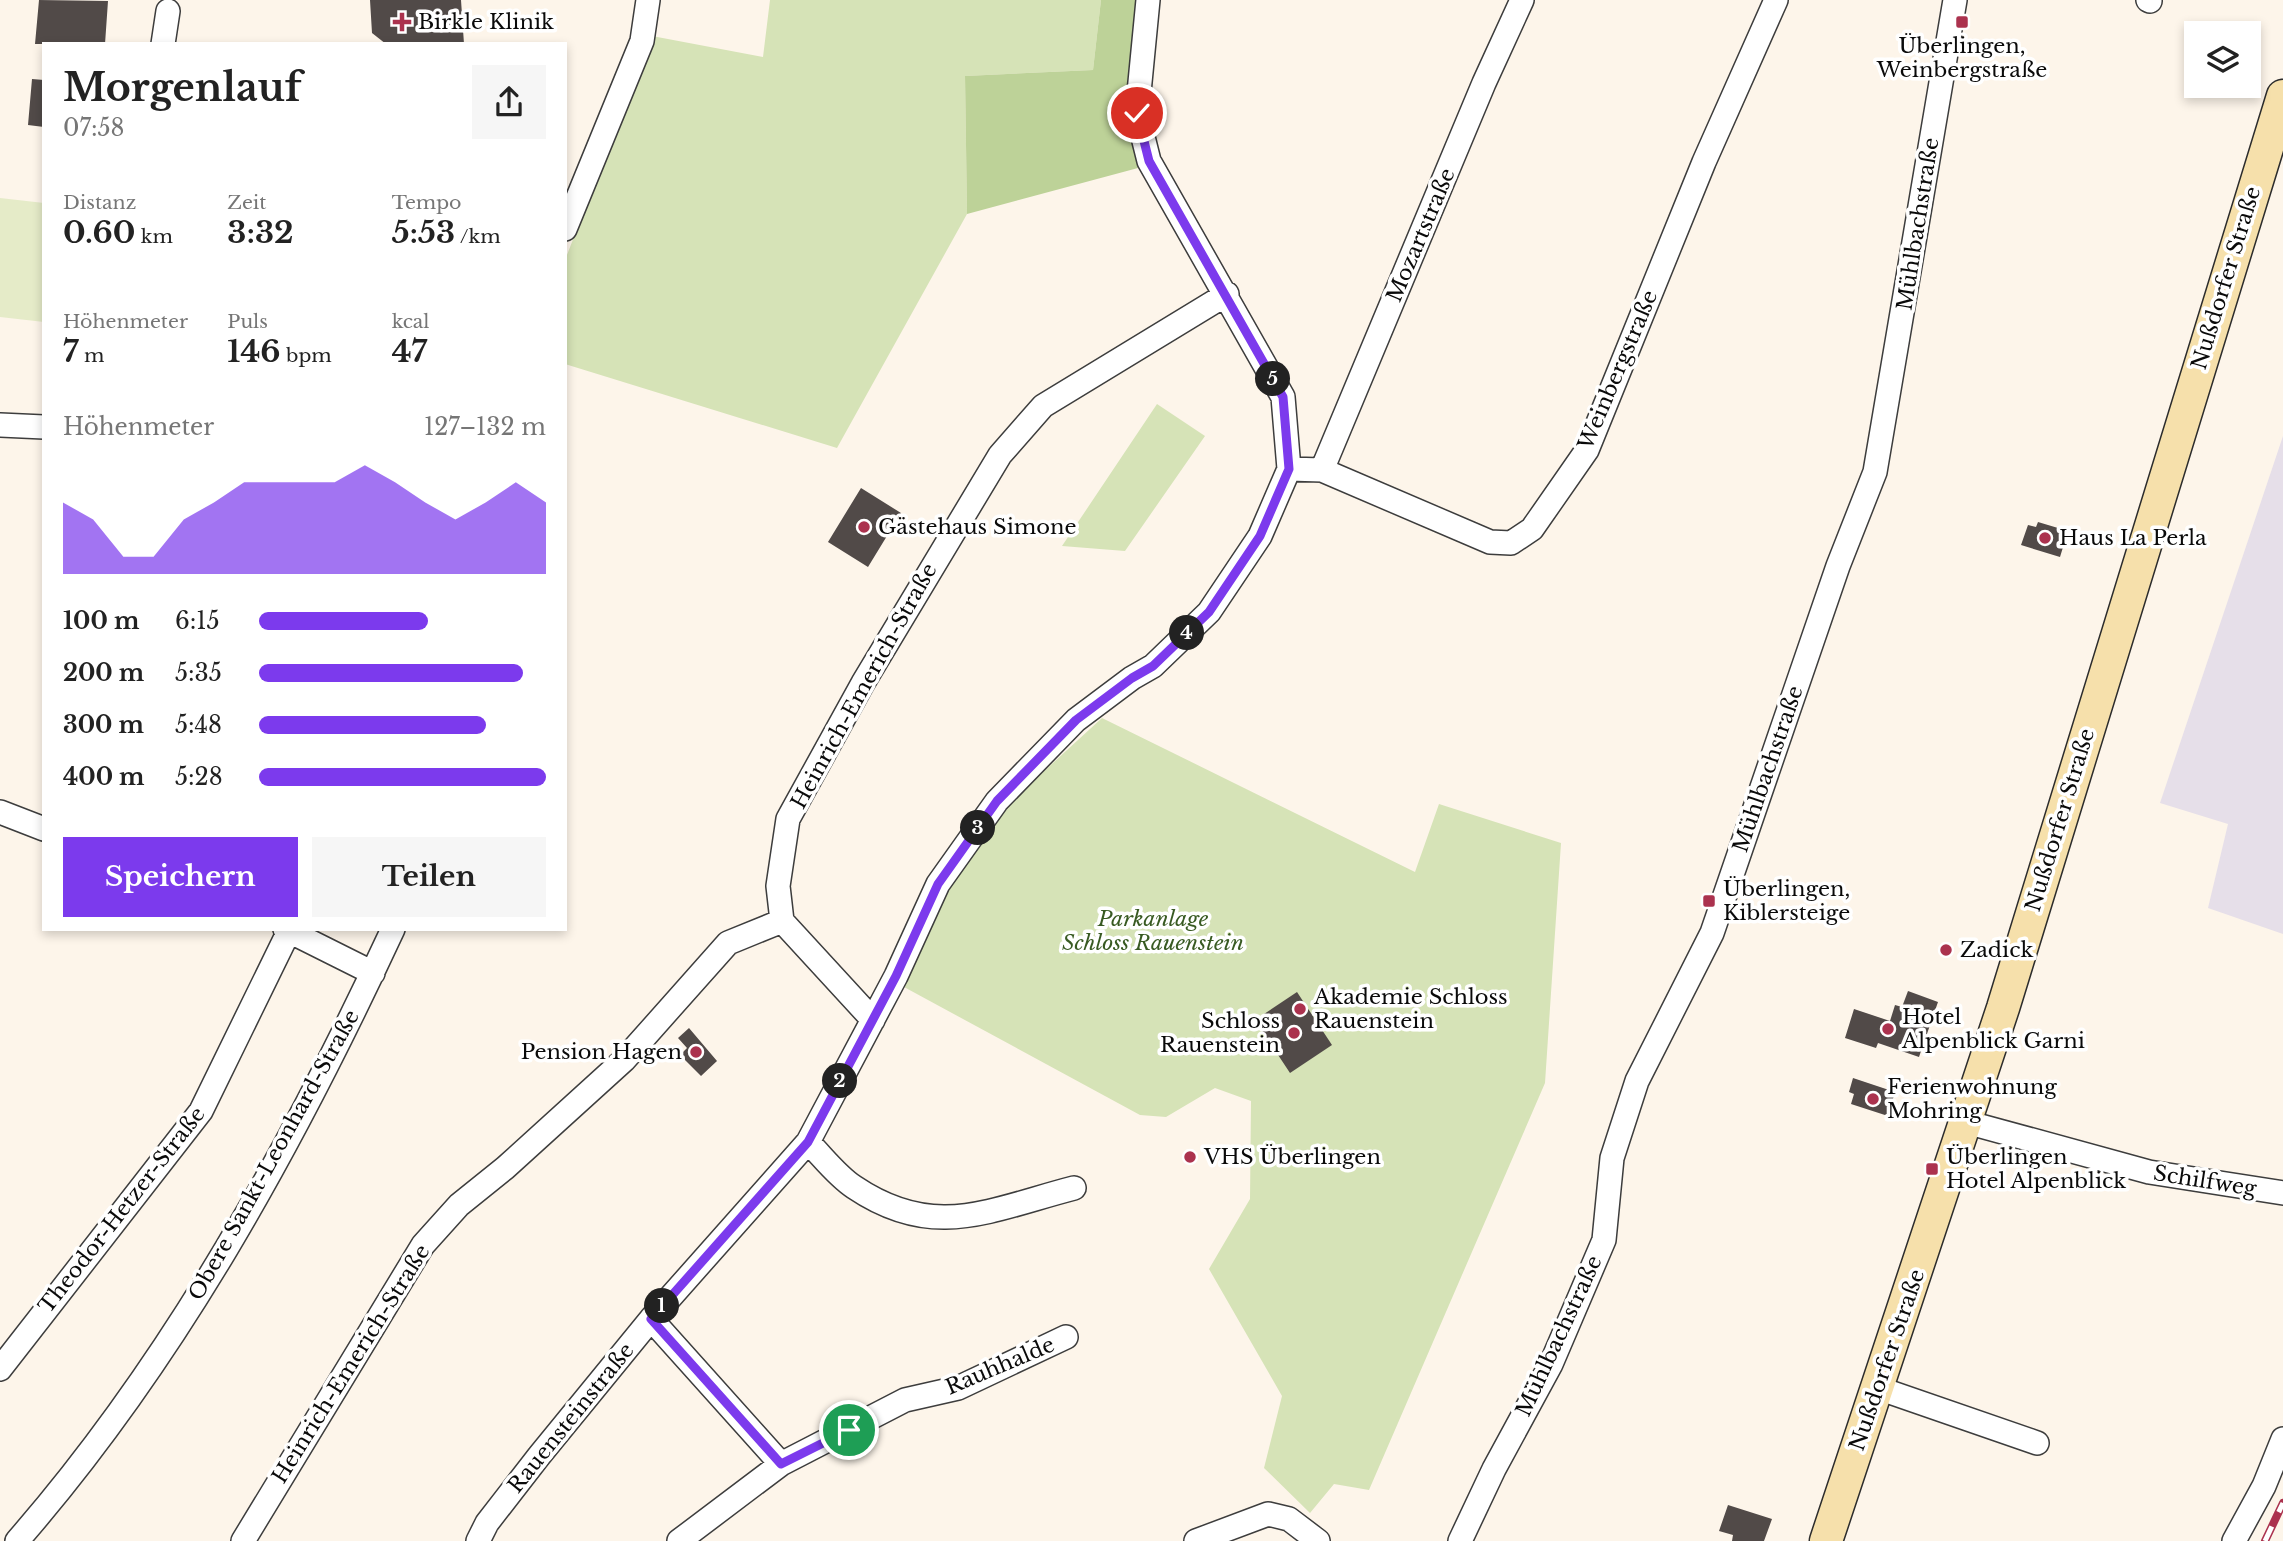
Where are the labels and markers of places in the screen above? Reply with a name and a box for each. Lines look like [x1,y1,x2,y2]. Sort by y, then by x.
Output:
place label: Birkle Klinik [418,9,554,35]
marker: Birkle Klinik [392,12,412,32]
marker: Überlingen, Weinbergstraße [1954,14,1970,30]
place label: Überlingen, Weinbergstraße [1876,33,2047,83]
pin [1107,83,1167,143]
pin: 5 [1256,362,1290,396]
place label: Gästehaus Simone [878,514,1077,540]
marker: Gästehaus Simone [856,519,872,535]
place label: Haus La Perla [2059,525,2207,551]
marker: Haus La Perla [2037,530,2053,546]
pin: 4 [1170,616,1204,650]
pin: 3 [960,810,996,846]
place label: Überlingen, Kiblersteige [1723,876,1850,926]
marker: Überlingen, Kiblersteige [1701,893,1717,909]
place label: Zadick [1960,937,2033,963]
marker: Zadick [1938,942,1954,958]
place label: Akademie Schloss Rauenstein [1313,984,1508,1034]
marker: Akademie Schloss Rauenstein [1292,1001,1308,1017]
place label: Hotel Alpenblick Garni [1901,1004,2085,1054]
place label: Schloss Rauenstein [1160,1008,1280,1058]
marker: Hotel Alpenblick Garni [1880,1021,1896,1037]
marker: Schloss Rauenstein [1286,1025,1302,1041]
place label: Pension Hagen [521,1039,682,1065]
marker: Pension Hagen [688,1044,704,1060]
pin: 2 [822,1064,858,1098]
place label: Ferienwohnung Mohring [1887,1074,2057,1124]
marker: Ferienwohnung Mohring [1865,1091,1881,1107]
place label: VHS Überlingen [1203,1144,1381,1170]
place label: Überlingen Hotel Alpenblick [1946,1144,2126,1194]
marker: VHS Überlingen [1182,1149,1198,1165]
marker: Überlingen Hotel Alpenblick [1924,1161,1940,1177]
pin: 1 [644,1288,680,1324]
pin [819,1400,879,1460]

